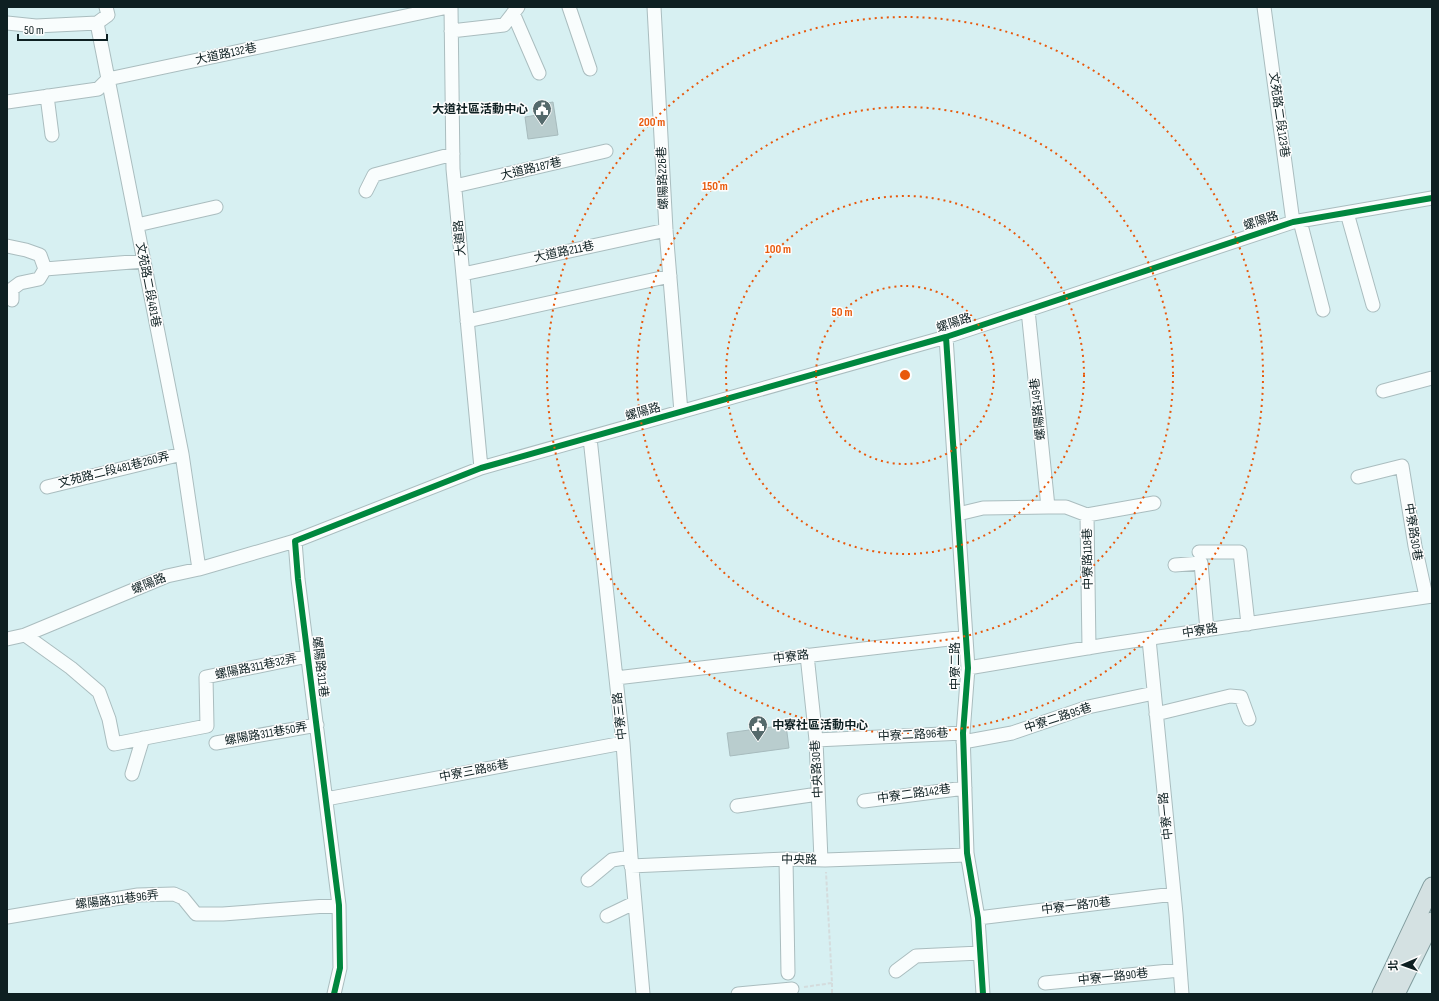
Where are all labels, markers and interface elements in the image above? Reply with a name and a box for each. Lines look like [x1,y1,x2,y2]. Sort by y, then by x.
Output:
scale bar [18,16,107,42]
text: 50 m [24,23,44,38]
street label: 大道路132巷 [194,40,258,68]
street label: 文苑路二段123巷 [1266,71,1292,159]
public building icon: 大道社區活動中心 [531,98,553,126]
place label: 大道社區活動中心 [432,102,528,117]
text: 200 m [639,115,665,130]
street label: 螺陽路226巷 [654,146,672,210]
street label: 大道路187巷 [499,155,563,183]
text: 150 m [702,179,728,194]
street label: 螺陽路 [1242,208,1280,234]
street label: 大道路 [451,219,469,257]
street label: 大道路211巷 [532,238,596,266]
street label: 文苑路二段481巷 [132,241,164,329]
text: 100 m [765,242,791,257]
text: 50 m [832,305,852,320]
street label: 螺陽路 [935,310,973,336]
centre of rings [898,368,912,382]
street label: 螺陽路149巷 [1027,377,1049,441]
street label: 螺陽路 [624,400,662,424]
street label: 文苑路二段481巷260弄 [57,449,171,491]
street label: 中寮路30巷 [1401,502,1425,562]
street label: 中寮路118巷 [1080,528,1096,590]
street label: 螺陽路 [129,570,169,598]
street label: 中寮路 [1181,621,1219,641]
street label: 螺陽路311巷 [309,636,331,698]
street label: 中寮二路 [948,642,963,690]
street label: 中寮路 [772,647,810,667]
street label: 螺陽路311巷32弄 [214,651,298,683]
street label: 中寮三路 [610,691,630,741]
street label: 中寮二路95巷 [1022,700,1094,736]
public building icon: 中寮社區活動中心 [747,714,769,742]
place label: 中寮社區活動中心 [772,718,868,733]
street label: 螺陽路311巷50弄 [224,719,308,749]
street label: 中寮二路96巷 [877,726,949,744]
street label: 中央路30巷 [808,739,826,799]
street label: 中寮三路86巷 [438,757,510,785]
street label: 中寮二路142巷 [876,781,952,807]
street label: 中寮一路 [1156,791,1176,841]
street label: 中央路 [781,852,817,868]
street label: 螺陽路311巷96弄 [74,887,160,913]
street label: 中寮一路70巷 [1040,894,1112,918]
north arrow [1383,945,1423,985]
text: 北 [1387,960,1400,971]
street label: 中寮一路90巷 [1077,966,1149,988]

